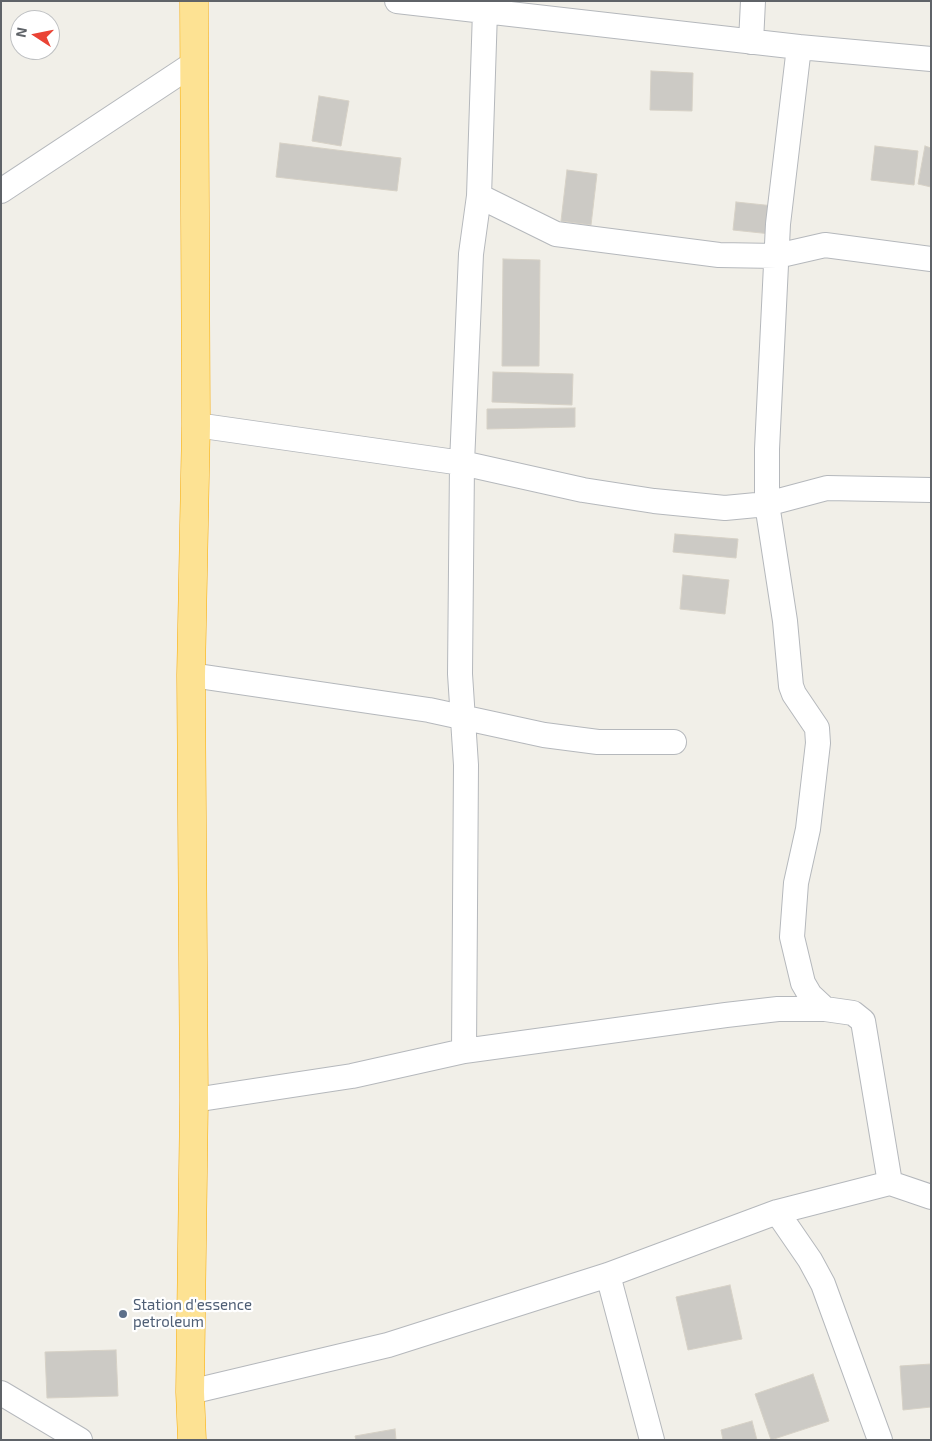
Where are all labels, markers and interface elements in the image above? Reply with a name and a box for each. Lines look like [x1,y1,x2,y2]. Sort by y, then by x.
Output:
north arrow [10,10,60,60]
text: N [11,26,30,39]
place label: Station d'essence petroleum [133,1296,252,1331]
marker: Station d'essence petroleum [117,1308,129,1320]

